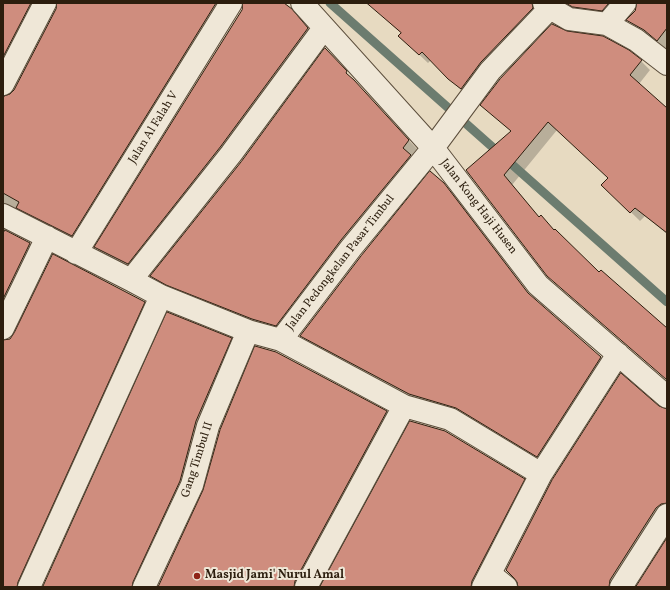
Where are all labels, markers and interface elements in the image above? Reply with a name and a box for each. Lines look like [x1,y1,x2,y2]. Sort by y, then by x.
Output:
street label: Jalan Al Falah V [126,89,182,167]
street label: Jalan Kong Haji Husen [436,156,520,258]
street label: Jalan Pedongkelan Pasar Timbul [284,192,398,334]
street label: Gang Timbul II [179,420,217,500]
place label: Masjid Jami' Nurul Amal [205,569,344,583]
marker: Masjid Jami' Nurul Amal [192,571,202,581]

